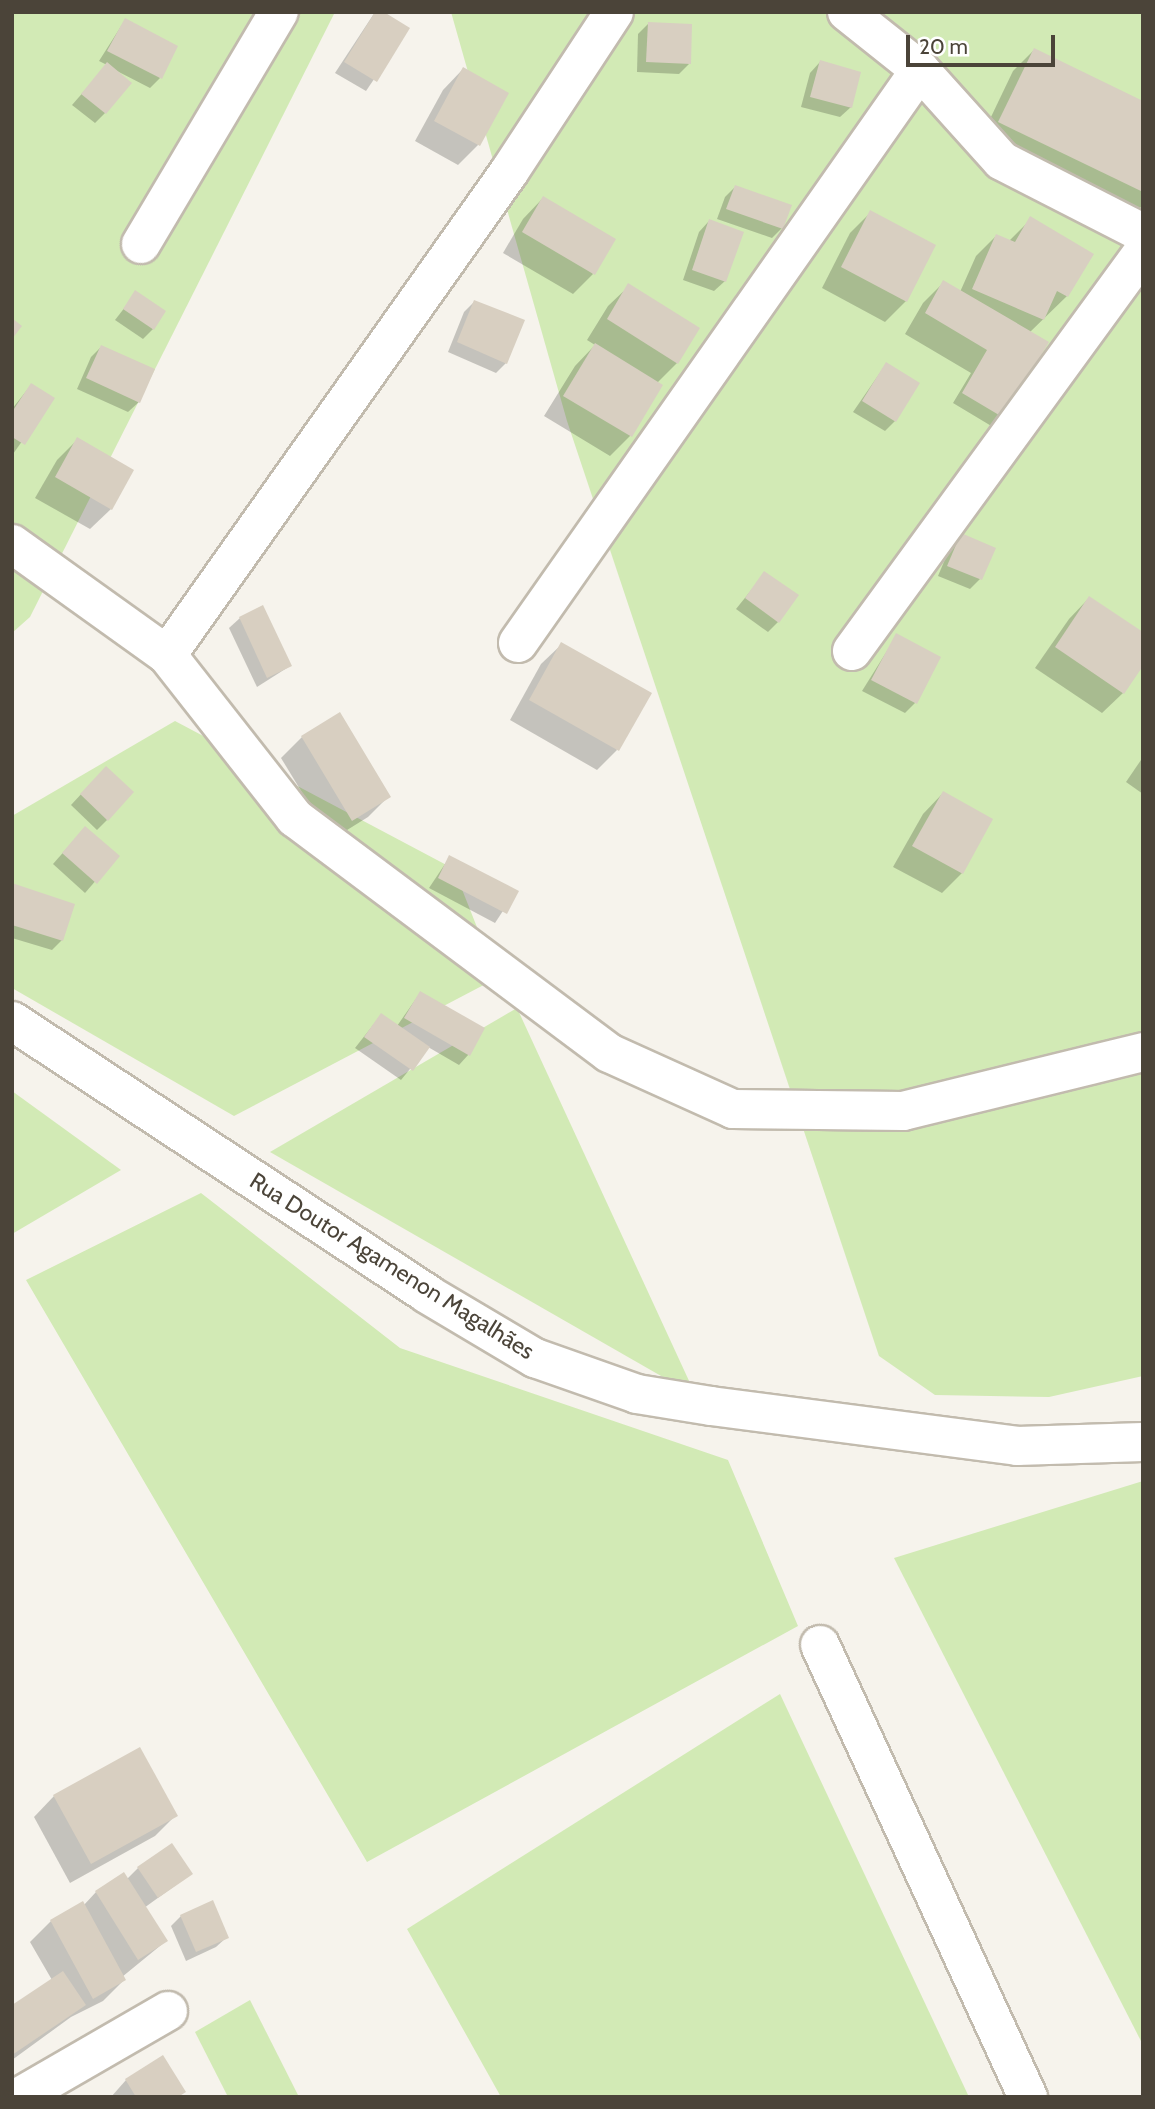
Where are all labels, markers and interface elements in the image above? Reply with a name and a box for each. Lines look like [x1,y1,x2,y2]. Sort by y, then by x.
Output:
scale bar [910,21,1059,65]
text: 20 m [919,34,968,59]
street label: Rua Doutor Agamenon Magalhães [245,1167,539,1365]

